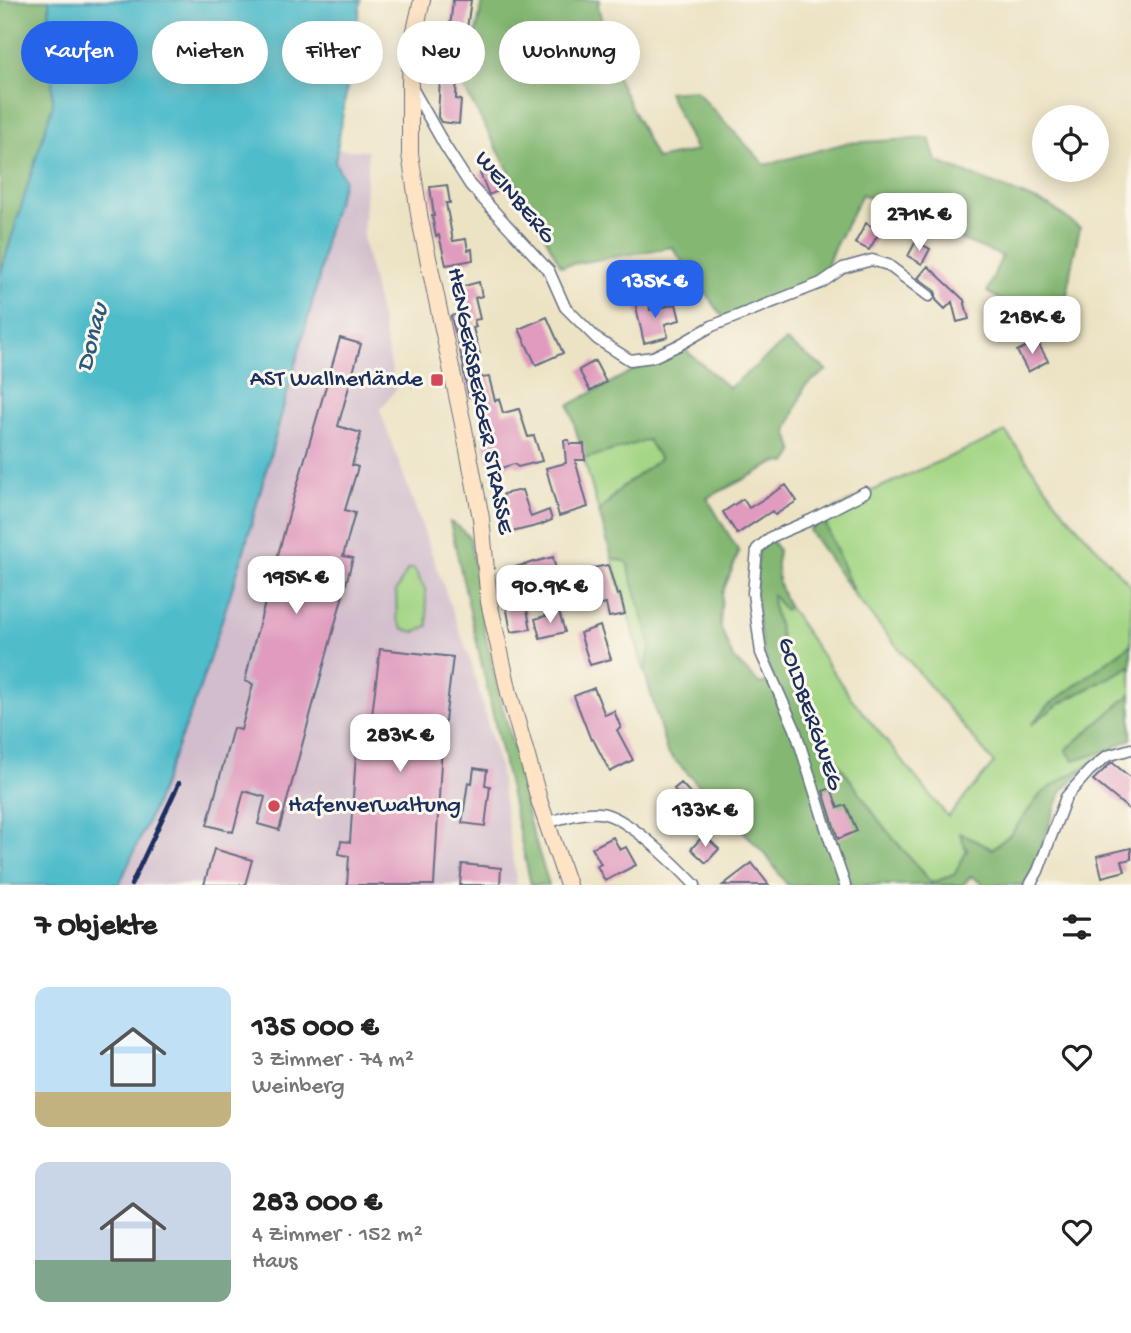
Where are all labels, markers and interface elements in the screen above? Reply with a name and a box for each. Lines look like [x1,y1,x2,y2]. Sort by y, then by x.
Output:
chip: Kaufen [21,21,138,84]
chip: Mieten [152,21,268,84]
chip: Filter [282,21,383,84]
chip: Neu [397,21,485,84]
chip: Wohnung [499,21,640,84]
map controls [1032,105,1109,182]
button: locate [1032,105,1109,182]
street label: WEINBERG [467,146,562,251]
pin: 271K € [862,194,976,253]
text: 271K € [887,202,951,229]
pin: 135K € [598,260,712,320]
street label: HENGERSBERGER STRASSE [439,265,519,538]
text: 135K € [622,269,688,296]
pin: 218K € [975,296,1089,356]
water label: Donau [71,299,118,375]
text: 218K € [1000,305,1064,332]
place label: AST Wallnerlände [250,366,424,395]
marker: AST Wallnerlände [429,372,445,388]
pin: 195K € [239,556,353,616]
text: 195K € [264,565,328,592]
pin: 90.9K € [485,566,615,625]
text: 90.9K € [512,574,588,601]
street label: GOLDBERGWEG [769,634,849,795]
pin: 283K € [343,714,457,774]
text: 283K € [366,723,434,750]
pin: 133K € [648,790,762,849]
place label: Hafenverwaltung [288,792,461,821]
marker: Hafenverwaltung [266,798,282,814]
text: 133K € [673,798,737,825]
icon: filters [1058,908,1096,946]
text: 7 Objekte [35,910,157,945]
text: 135 000 € [252,1012,379,1047]
icon: home [91,1015,175,1099]
icon: heart [1058,1038,1096,1076]
text: 3 Zimmer · 74 m² [252,1047,414,1074]
text: Weinberg [252,1074,345,1101]
text: 283 000 € [252,1187,382,1222]
icon: home [91,1190,175,1274]
icon: heart [1058,1213,1096,1251]
text: 4 Zimmer · 152 m² [252,1222,423,1249]
text: Haus [252,1249,297,1276]

